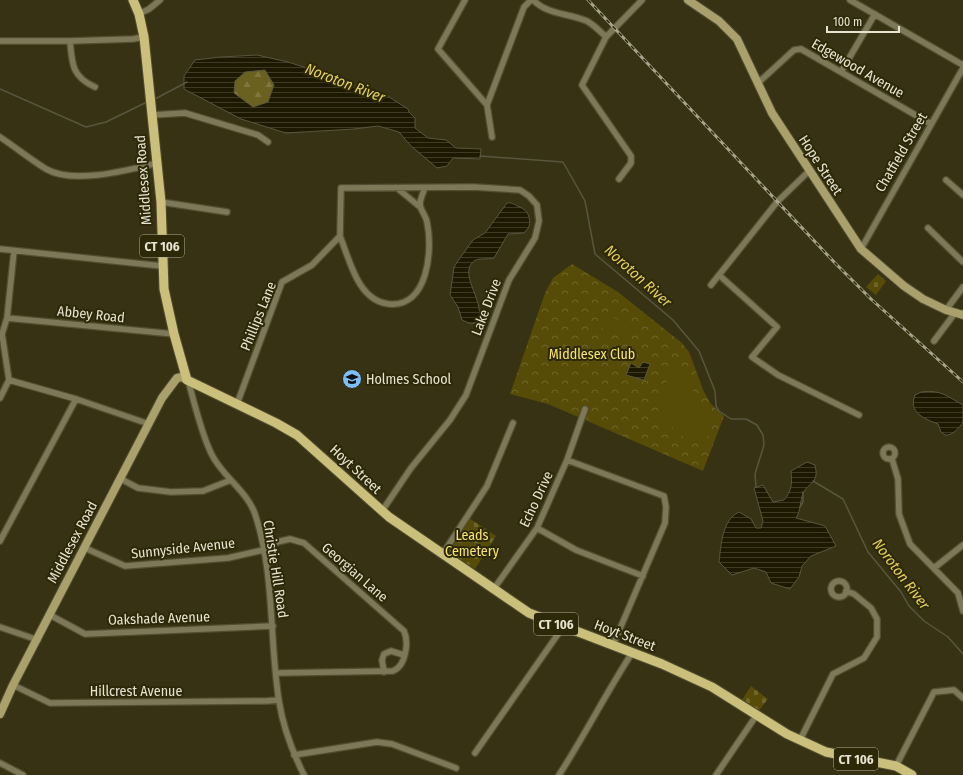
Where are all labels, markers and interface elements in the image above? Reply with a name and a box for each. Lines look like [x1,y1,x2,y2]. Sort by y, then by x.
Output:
scale bar [827,8,899,34]
text: 100 m [833,15,862,29]
street label: Edgewood Avenue [809,35,907,102]
water label: Noroton River [302,60,388,107]
street label: Chatfield Street [872,109,931,195]
street label: Hope Street [795,132,846,199]
street label: Middlesex Road [132,134,155,226]
road number: CT 106 [140,235,184,257]
water label: Noroton River [601,241,676,311]
street label: Lake Drive [468,276,505,338]
street label: Phillips Lane [237,279,280,353]
street label: Abbey Road [56,303,125,326]
park label: Middlesex Club [549,346,635,363]
school or university icon: Holmes School [341,368,363,390]
place label: Holmes School [366,371,452,388]
street label: Hoyt Street [326,441,385,498]
street label: Echo Drive [516,468,557,530]
street label: Middlesex Road [44,498,101,586]
street label: Christie Hill Road [259,519,292,619]
park label: Leads Cemetery [445,527,500,560]
street label: Sunnyside Avenue [130,535,236,562]
water label: Noroton River [868,535,934,614]
street label: Georgian Lane [318,539,391,606]
street label: Oakshade Avenue [108,608,210,629]
road number: CT 106 [534,613,578,635]
street label: Hoyt Street [592,616,658,655]
street label: Hillcrest Avenue [90,683,182,700]
road number: CT 106 [834,748,878,770]

